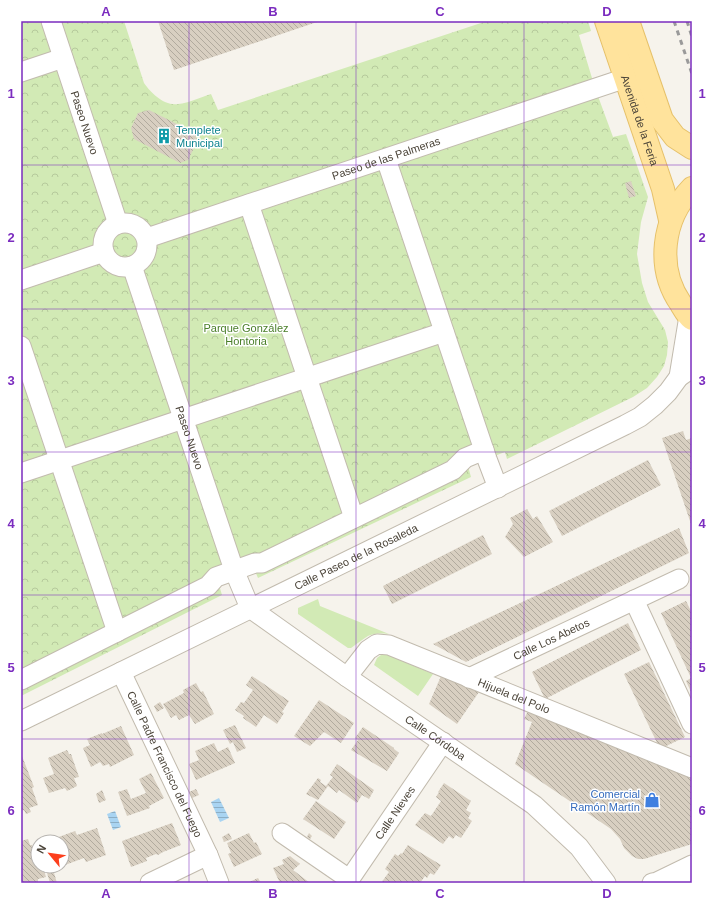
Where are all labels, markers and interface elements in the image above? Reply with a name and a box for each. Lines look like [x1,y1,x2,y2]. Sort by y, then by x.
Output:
text: A [101,4,111,19]
text: B [268,4,278,19]
text: C [435,4,445,19]
text: D [602,4,612,19]
street label: Avenida de la Feria [619,74,661,168]
text: 1 [7,86,15,101]
text: 1 [698,86,706,101]
street label: Paseo Nuevo [68,89,101,156]
place label: Templete Municipal [176,124,222,149]
building icon: Templete Municipal [155,127,173,145]
street label: Paseo de las Palmeras [330,134,442,182]
text: 2 [7,230,15,245]
text: 2 [698,230,706,245]
park label: Parque González Hontoria [204,322,289,347]
text: 3 [7,373,15,388]
text: 3 [698,373,706,388]
street label: Paseo Nuevo [173,404,206,471]
text: 4 [7,516,15,531]
text: 4 [698,516,706,531]
street label: Calle Paseo de la Rosaleda [292,521,420,592]
street label: Calle Los Abetos [511,616,592,662]
text: 5 [7,660,15,675]
text: 5 [698,660,706,675]
street label: Hijuela del Polo [476,676,552,716]
street label: Calle Padre Francisco del Fuego [125,689,205,839]
street label: Calle Córdoba [403,713,469,763]
street label: Calle Nieves [372,783,417,842]
place label: Comercial Ramón Martín [570,788,640,813]
shop icon: Comercial Ramón Martín [643,791,661,809]
text: 6 [7,803,15,818]
text: 6 [698,803,706,818]
north arrow [30,834,70,874]
text: N [34,843,48,856]
text: A [101,886,111,901]
text: B [268,886,278,901]
text: C [435,886,445,901]
text: D [602,886,612,901]

